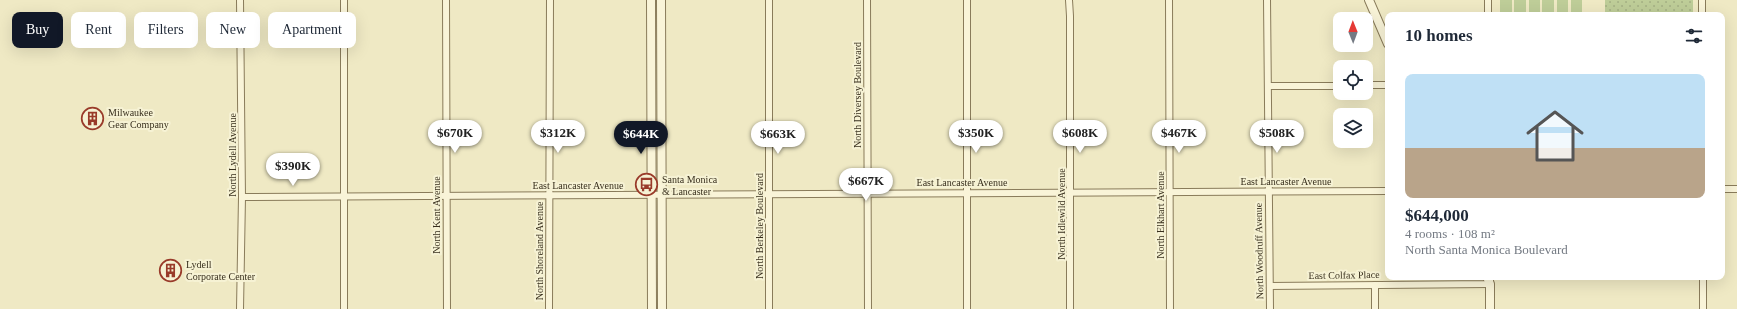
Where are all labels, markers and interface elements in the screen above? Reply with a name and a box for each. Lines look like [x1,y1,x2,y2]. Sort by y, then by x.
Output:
chip: Buy [12,12,63,48]
chip: Rent [71,12,126,48]
chip: Filters [134,12,198,48]
chip: New [206,12,260,48]
chip: Apartment [268,12,356,48]
north arrow [1333,12,1373,52]
map controls [1333,12,1373,148]
icon: filters [1683,25,1705,47]
text: 10 homes [1405,26,1473,45]
street label: North Diversey Boulevard [852,42,863,148]
button: locate [1333,60,1373,100]
icon: home [1519,100,1591,172]
building icon: Milwaukee Gear Company [79,105,105,131]
place label: Milwaukee Gear Company [108,107,169,130]
button: layers [1333,108,1373,148]
street label: North Lydell Avenue [227,113,238,197]
pin: $670K [427,120,483,154]
pin: $312K [530,120,586,154]
pin: $350K [948,120,1004,154]
pin: $608K [1052,120,1108,154]
pin: $467K [1151,120,1207,154]
pin: $508K [1249,120,1305,154]
pin: $644K [613,121,669,155]
pin: $663K [750,121,806,155]
text: $670K [437,125,473,140]
text: $312K [540,125,576,140]
text: $350K [958,125,994,140]
text: $608K [1062,125,1098,140]
text: $467K [1161,125,1197,140]
text: $508K [1259,125,1295,140]
text: $644K [623,126,659,141]
text: $663K [760,126,796,141]
pin: $390K [265,153,321,187]
text: $390K [275,158,311,173]
pin: $667K [838,168,894,202]
street label: North Idlewild Avenue [1056,168,1067,260]
street label: North Elkhart Avenue [1155,171,1166,259]
bus stop icon: Santa Monica & Lancaster [634,172,660,198]
street label: North Berkeley Boulevard [754,173,765,279]
text: $667K [848,173,884,188]
place label: Santa Monica & Lancaster [662,174,718,197]
street label: North Kent Avenue [431,176,442,254]
street label: East Lancaster Avenue [1241,176,1332,187]
street label: East Lancaster Avenue [917,177,1008,188]
street label: East Lancaster Avenue [533,180,624,191]
street label: North Shoreland Avenue [534,201,545,300]
street label: North Woodruff Avenue [1253,202,1265,299]
text: $644,000 [1405,206,1469,225]
text: 4 rooms · 108 m² [1405,226,1495,241]
text: North Santa Monica Boulevard [1405,242,1568,257]
building icon: Lydell Corporate Center [158,257,184,283]
place label: Lydell Corporate Center [186,259,256,282]
street label: East Colfax Place [1308,269,1380,281]

